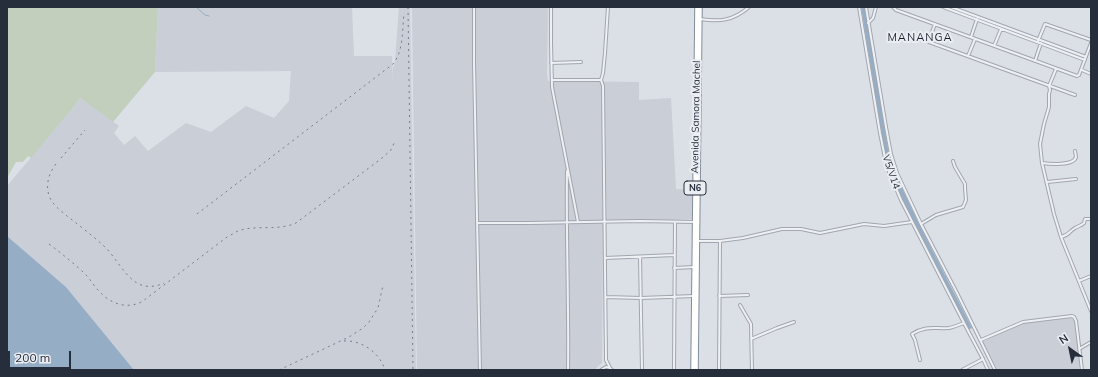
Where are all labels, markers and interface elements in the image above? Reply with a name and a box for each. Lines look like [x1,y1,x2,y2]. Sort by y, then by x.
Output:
district label: MANANGA [887,31,953,45]
street label: Avenida Samora Machel [689,61,703,173]
street label: V5/V14 [880,153,902,191]
road number: N6 [684,181,706,195]
north arrow [1050,329,1090,369]
text: N [1056,331,1071,347]
scale bar [10,343,73,369]
text: 200 m [15,350,50,365]

